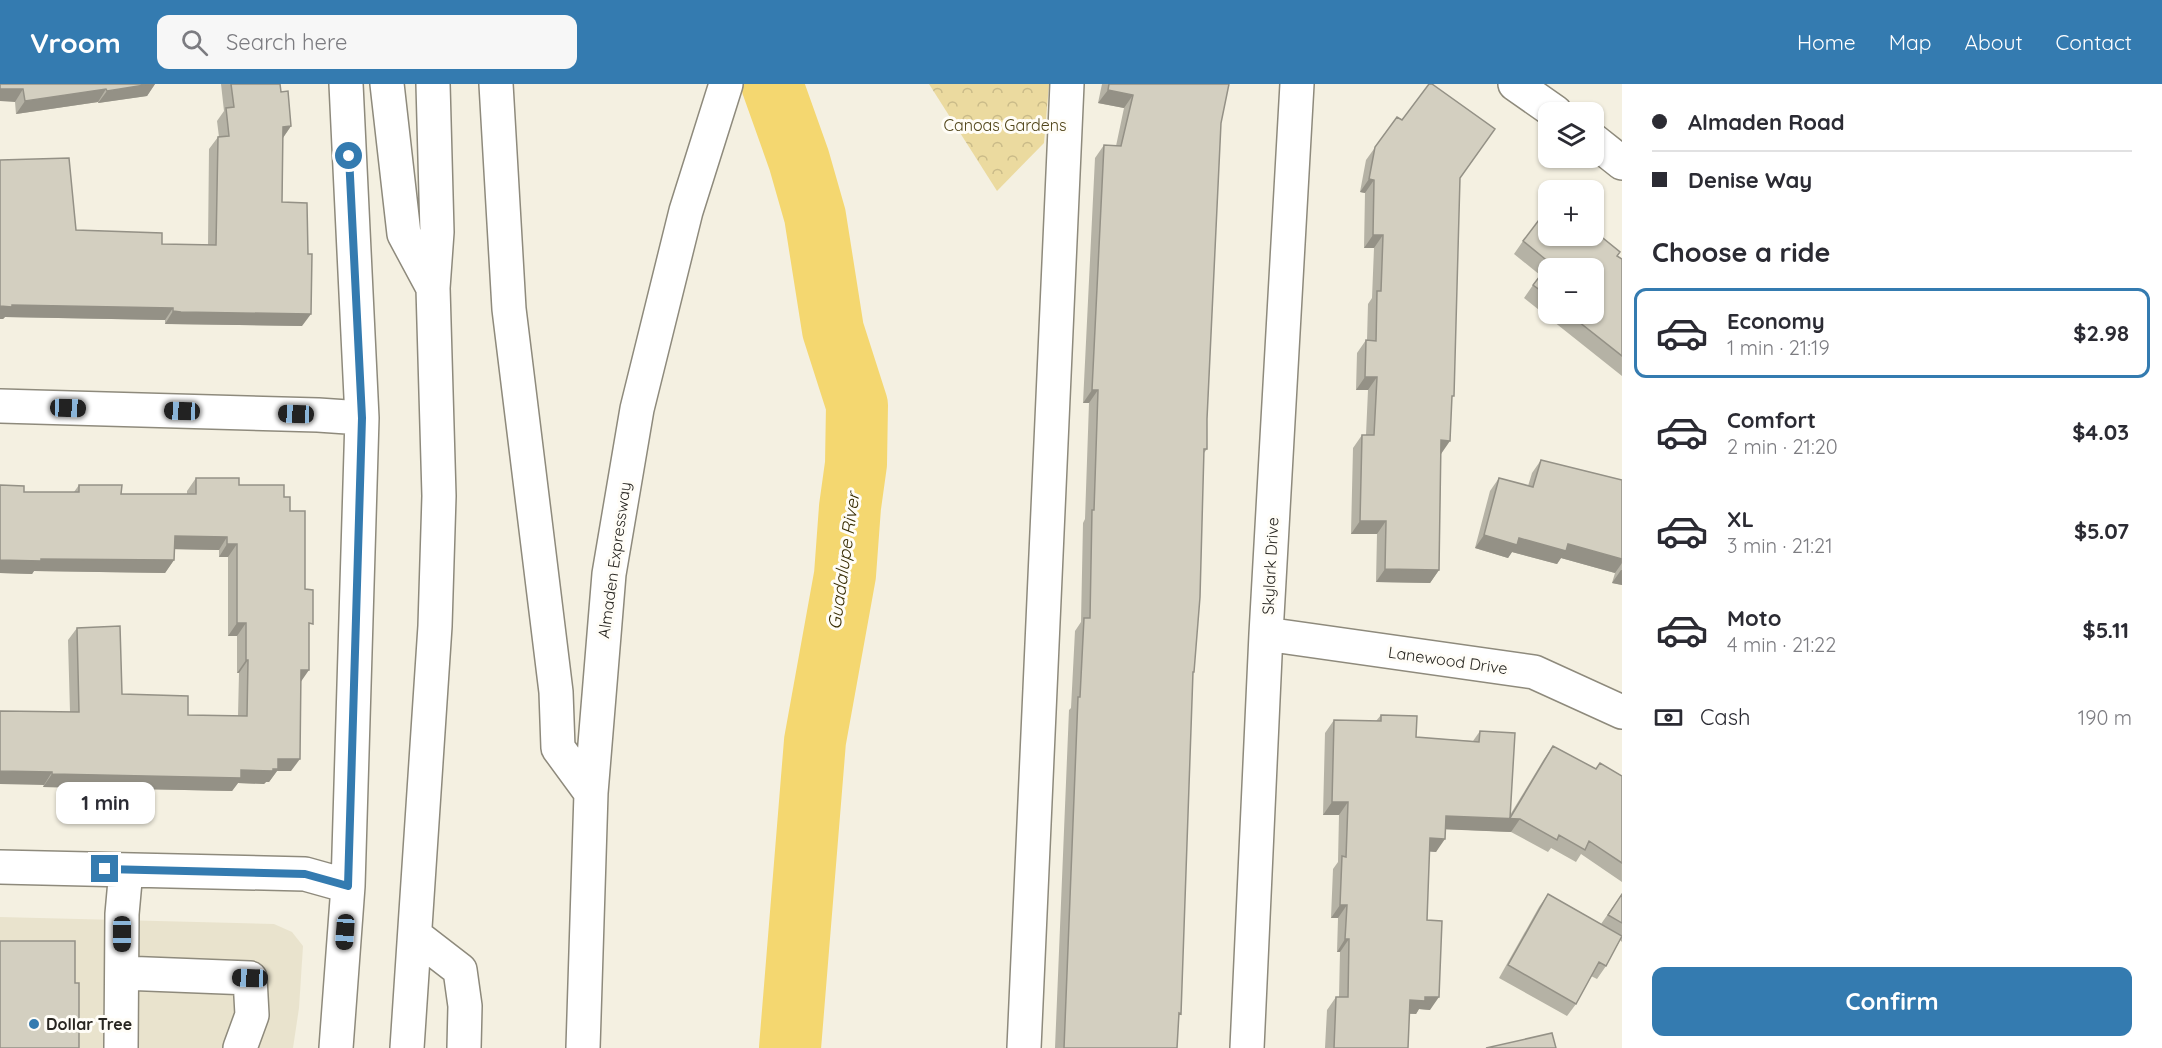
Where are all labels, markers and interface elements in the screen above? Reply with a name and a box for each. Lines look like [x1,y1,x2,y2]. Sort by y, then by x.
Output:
search box [157,15,577,69]
text: Vroom [30,25,121,60]
icon: search [178,26,211,59]
text: Search here [226,28,347,56]
text: Home [1797,29,1856,55]
text: Map [1889,29,1932,55]
text: About [1965,29,2023,55]
text: Contact [2056,29,2132,55]
map controls [1538,102,1604,324]
button: layers [1538,102,1604,168]
text: Almaden Road [1688,108,1845,136]
park label: Canoas Gardens [944,115,1066,135]
route start [335,142,362,169]
text: Denise Way [1688,166,1812,194]
button: + [1538,180,1604,246]
text: Choose a ride [1652,235,1830,269]
button: − [1538,258,1604,324]
icon: car [1655,306,1709,360]
text: Economy [1727,307,1825,335]
text: $2.98 [2073,319,2129,347]
text: 1 min · 21:19 [1727,335,1830,360]
car [50,398,86,418]
car [164,401,200,421]
car [278,404,314,424]
icon: car [1655,405,1709,459]
text: Comfort [1727,406,1816,434]
text: $4.03 [2072,418,2129,446]
text: 2 min · 21:20 [1727,434,1838,459]
street label: Almaden Expressway [593,480,635,640]
water label: Guadalupe River [822,489,865,631]
icon: car [1655,504,1709,558]
text: XL [1727,505,1754,533]
street label: Skylark Drive [1257,517,1283,615]
text: $5.07 [2074,517,2129,545]
text: 3 min · 21:21 [1727,533,1833,558]
icon: car [1655,603,1709,657]
text: Moto [1727,604,1781,632]
text: $5.11 [2083,616,2129,644]
text: 4 min · 21:22 [1727,632,1836,657]
street label: Lanewood Drive [1387,642,1509,678]
icon: cash [1652,701,1685,734]
text: Cash [1700,703,1751,731]
text: 190 m [2078,705,2132,730]
callout: 1 min [56,782,154,824]
text: 1 min [81,790,130,815]
route end [91,855,118,882]
car [335,913,355,951]
car [113,916,131,952]
button: Confirm [1652,967,2132,1036]
car [232,968,268,988]
place label: Dollar Tree [46,1014,132,1034]
marker: Dollar Tree [27,1017,41,1031]

